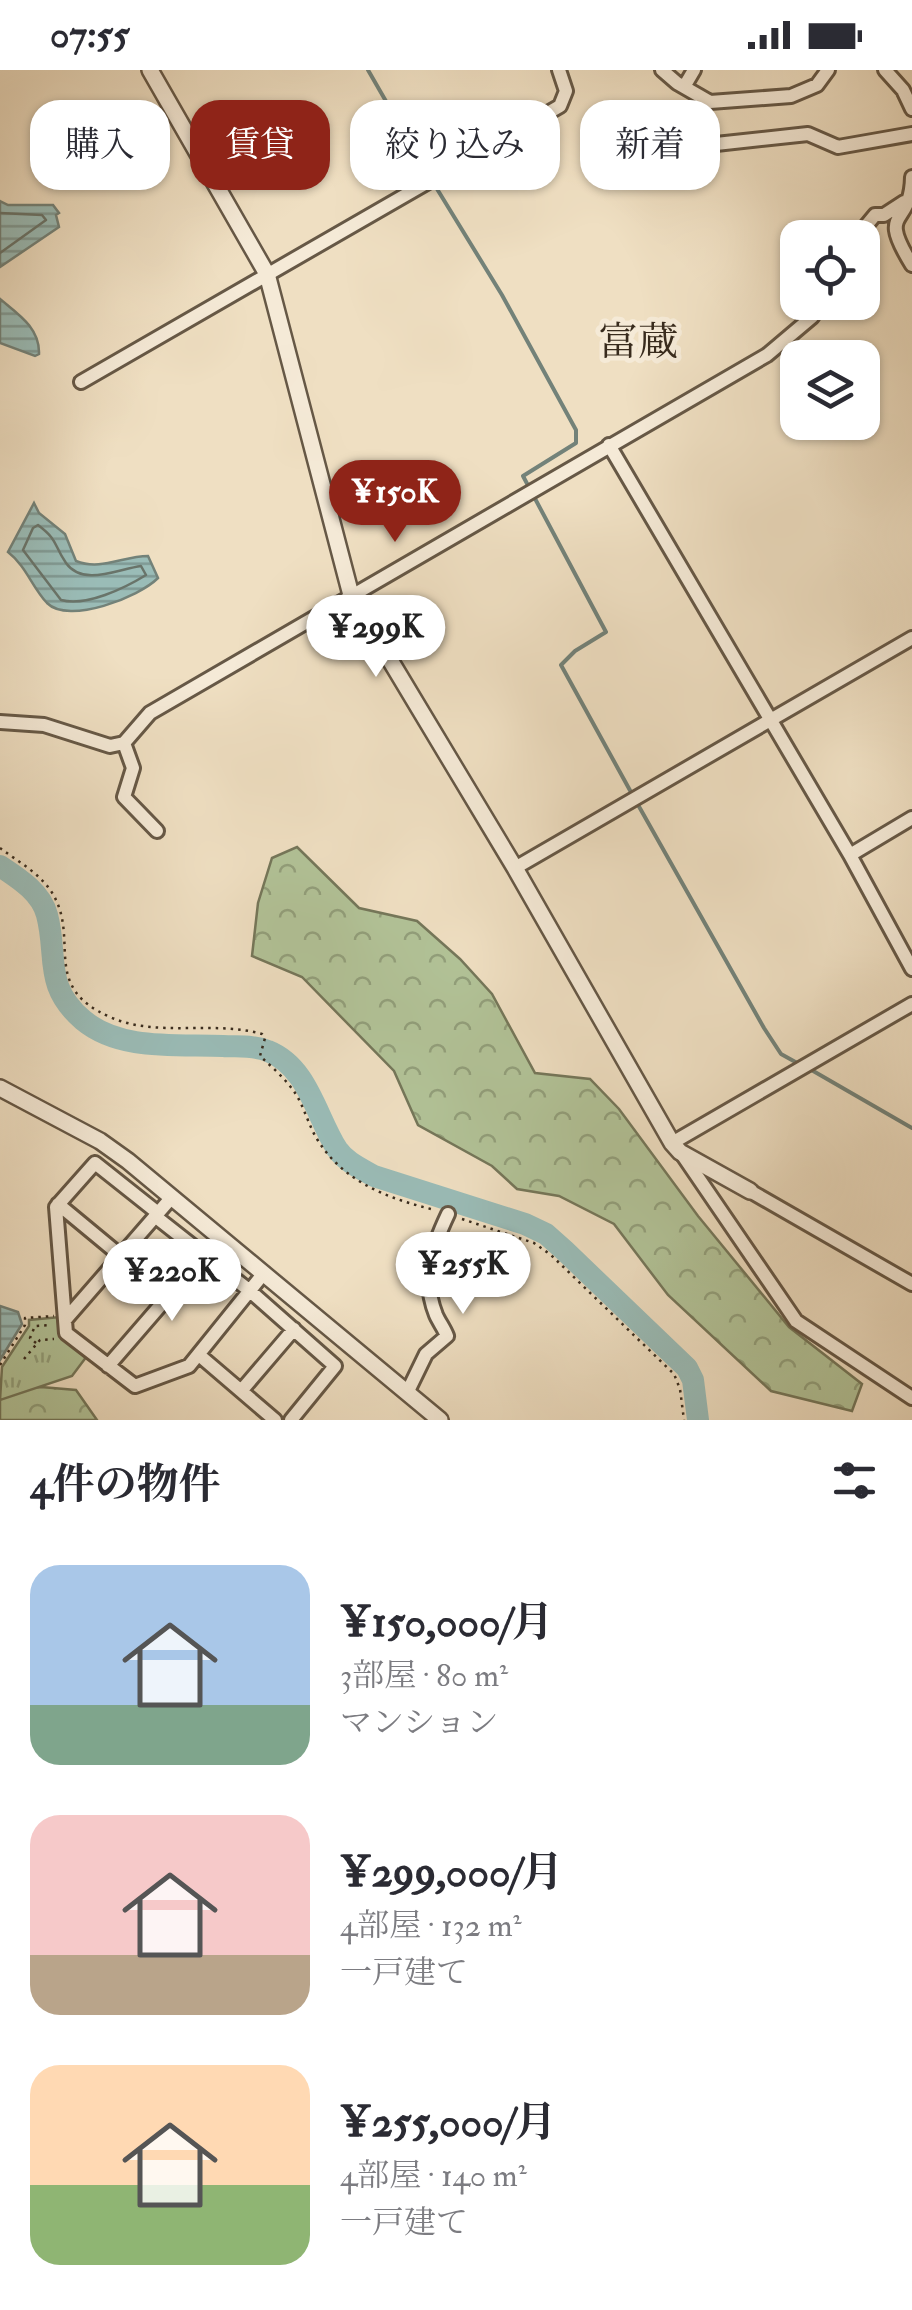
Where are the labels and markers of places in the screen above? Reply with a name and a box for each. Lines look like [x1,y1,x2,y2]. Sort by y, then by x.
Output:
pin: ¥150K [325,460,465,545]
pin: ¥299K [306,595,446,680]
pin: ¥255K [393,1232,533,1317]
pin: ¥220K [102,1239,242,1324]

